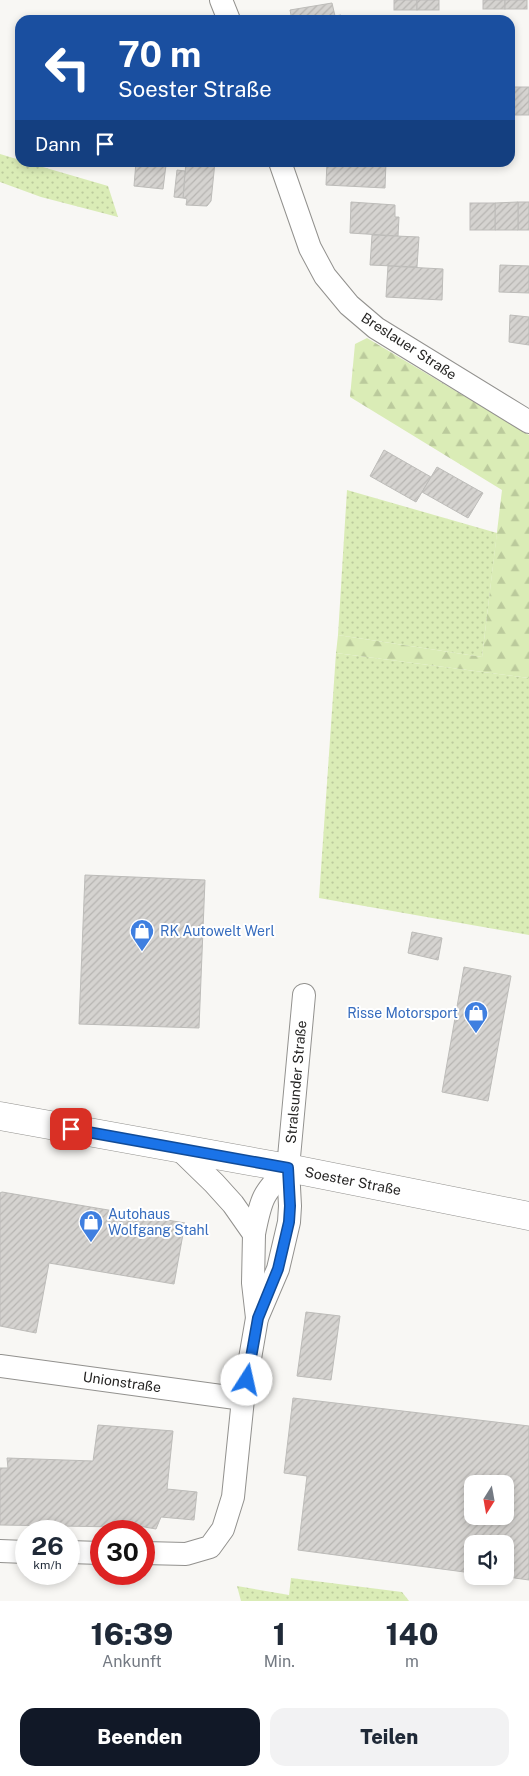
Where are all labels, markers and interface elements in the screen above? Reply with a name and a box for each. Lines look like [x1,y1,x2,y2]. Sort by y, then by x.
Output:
text: 70 m [118,34,201,75]
icon: left [35,35,100,100]
text: Soester Straße [118,76,272,102]
icon: arrive [91,130,119,158]
text: Dann [35,133,81,155]
street label: Breslauer Straße [358,309,460,383]
shop icon: RK Autowelt Werl [129,918,155,952]
place label: RK Autowelt Werl [160,923,275,939]
shop icon: Risse Motorsport [463,1000,489,1034]
place label: Risse Motorsport [347,1005,458,1021]
street label: Stralsunder Straße [283,1020,309,1144]
pin [50,1108,92,1150]
icon: arrive [57,1115,85,1143]
street label: Soester Straße [303,1164,403,1198]
place label: Autohaus Wolfgang Stahl [108,1206,209,1238]
shop icon: Autohaus Wolfgang Stahl [78,1209,104,1243]
position arrow [220,1353,272,1405]
street label: Unionstraße [82,1369,162,1395]
north arrow [464,1475,514,1525]
map controls [464,1475,514,1585]
speed limit sign: 30 [90,1520,155,1585]
text: 26 [31,1531,64,1561]
button: sound [464,1535,514,1585]
text: km/h [33,1558,62,1572]
text: 16:39 [91,1616,173,1652]
text: 1 [273,1616,286,1652]
text: 140 [385,1616,438,1652]
text: Ankunft [102,1652,162,1671]
text: Min. [264,1652,295,1671]
text: m [405,1652,419,1671]
button: Beenden [20,1708,260,1766]
button: Teilen [270,1708,509,1766]

